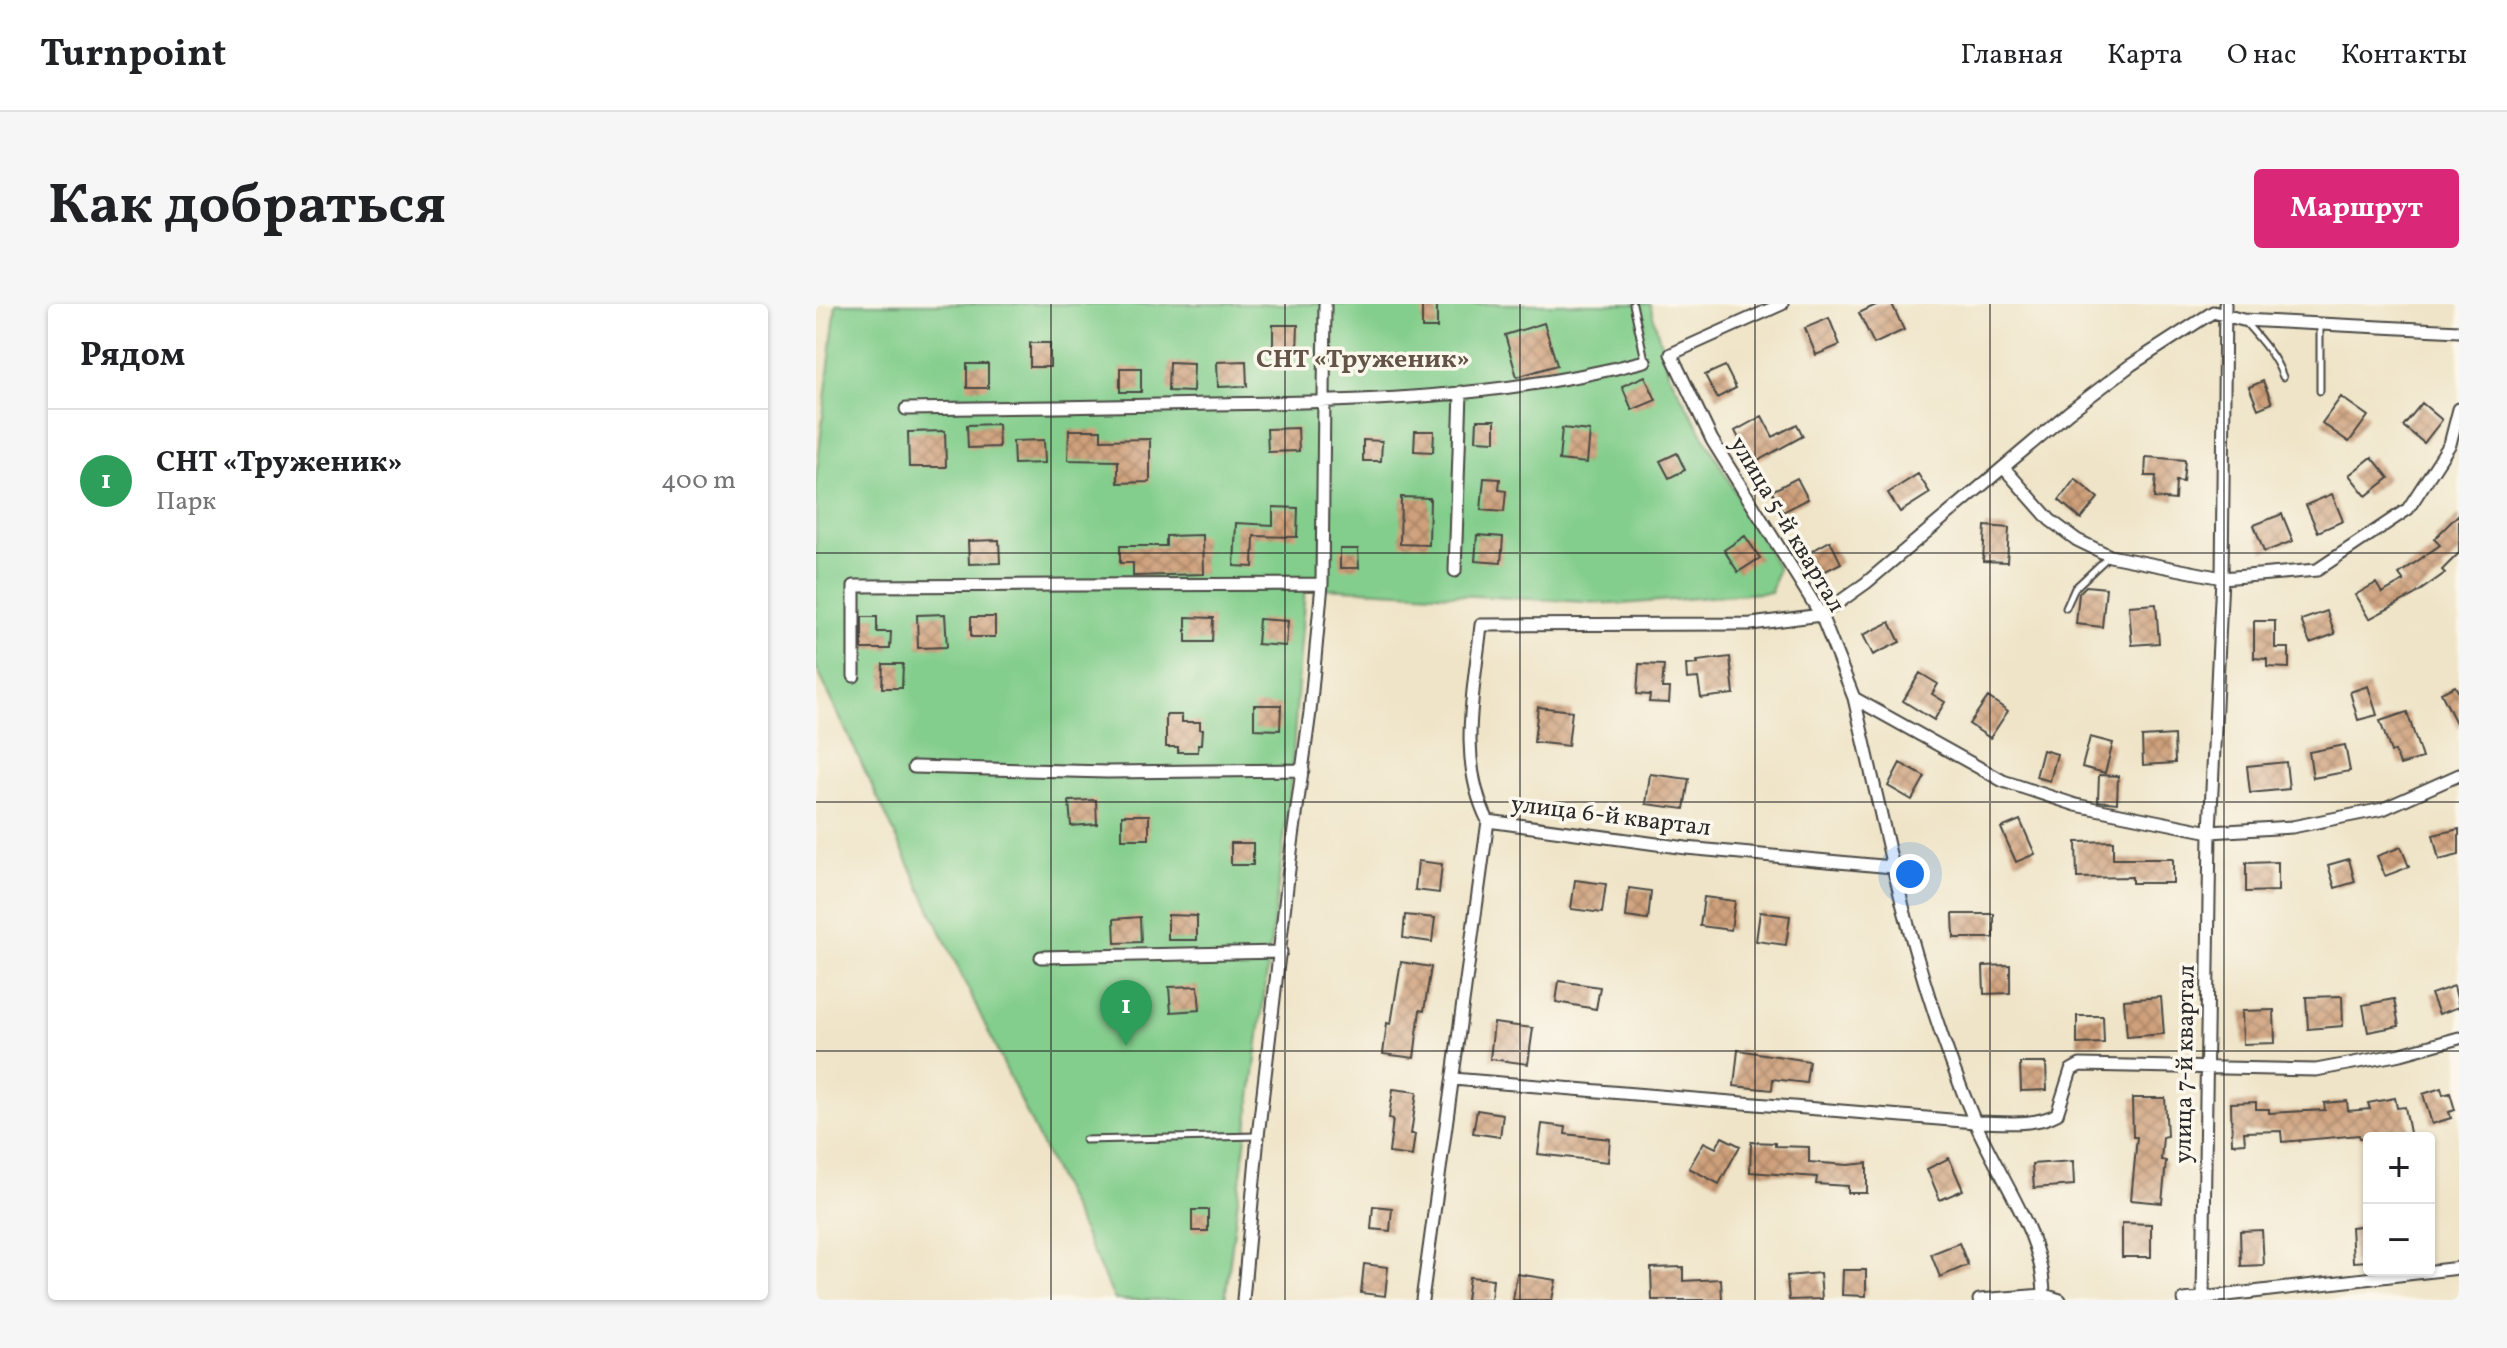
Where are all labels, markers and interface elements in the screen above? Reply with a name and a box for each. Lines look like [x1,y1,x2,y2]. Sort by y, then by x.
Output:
text: Turnpoint [40,29,226,82]
text: Главная [1961,36,2063,75]
text: Карта [2107,36,2183,75]
text: О нас [2227,36,2297,75]
text: Контакты [2341,36,2467,75]
text: Как добраться [48,169,446,247]
button: Маршрут [2254,169,2459,248]
text: Рядом [80,333,185,380]
district label: СНТ «Труженик» [1256,342,1470,378]
street label: улица 5-й квартал [1720,431,1852,619]
text: СНТ «Труженик» [156,442,403,484]
text: 1 [101,463,111,499]
text: 400 m [661,463,736,499]
text: Парк [156,484,216,520]
street label: улица 6-й квартал [1509,788,1713,846]
your location [1890,854,1930,894]
street label: улица 7-й квартал [2167,964,2205,1164]
pin: 1 [1100,980,1152,1046]
map controls [2363,1132,2435,1276]
button: + [2363,1132,2435,1204]
button: − [2363,1204,2435,1276]

